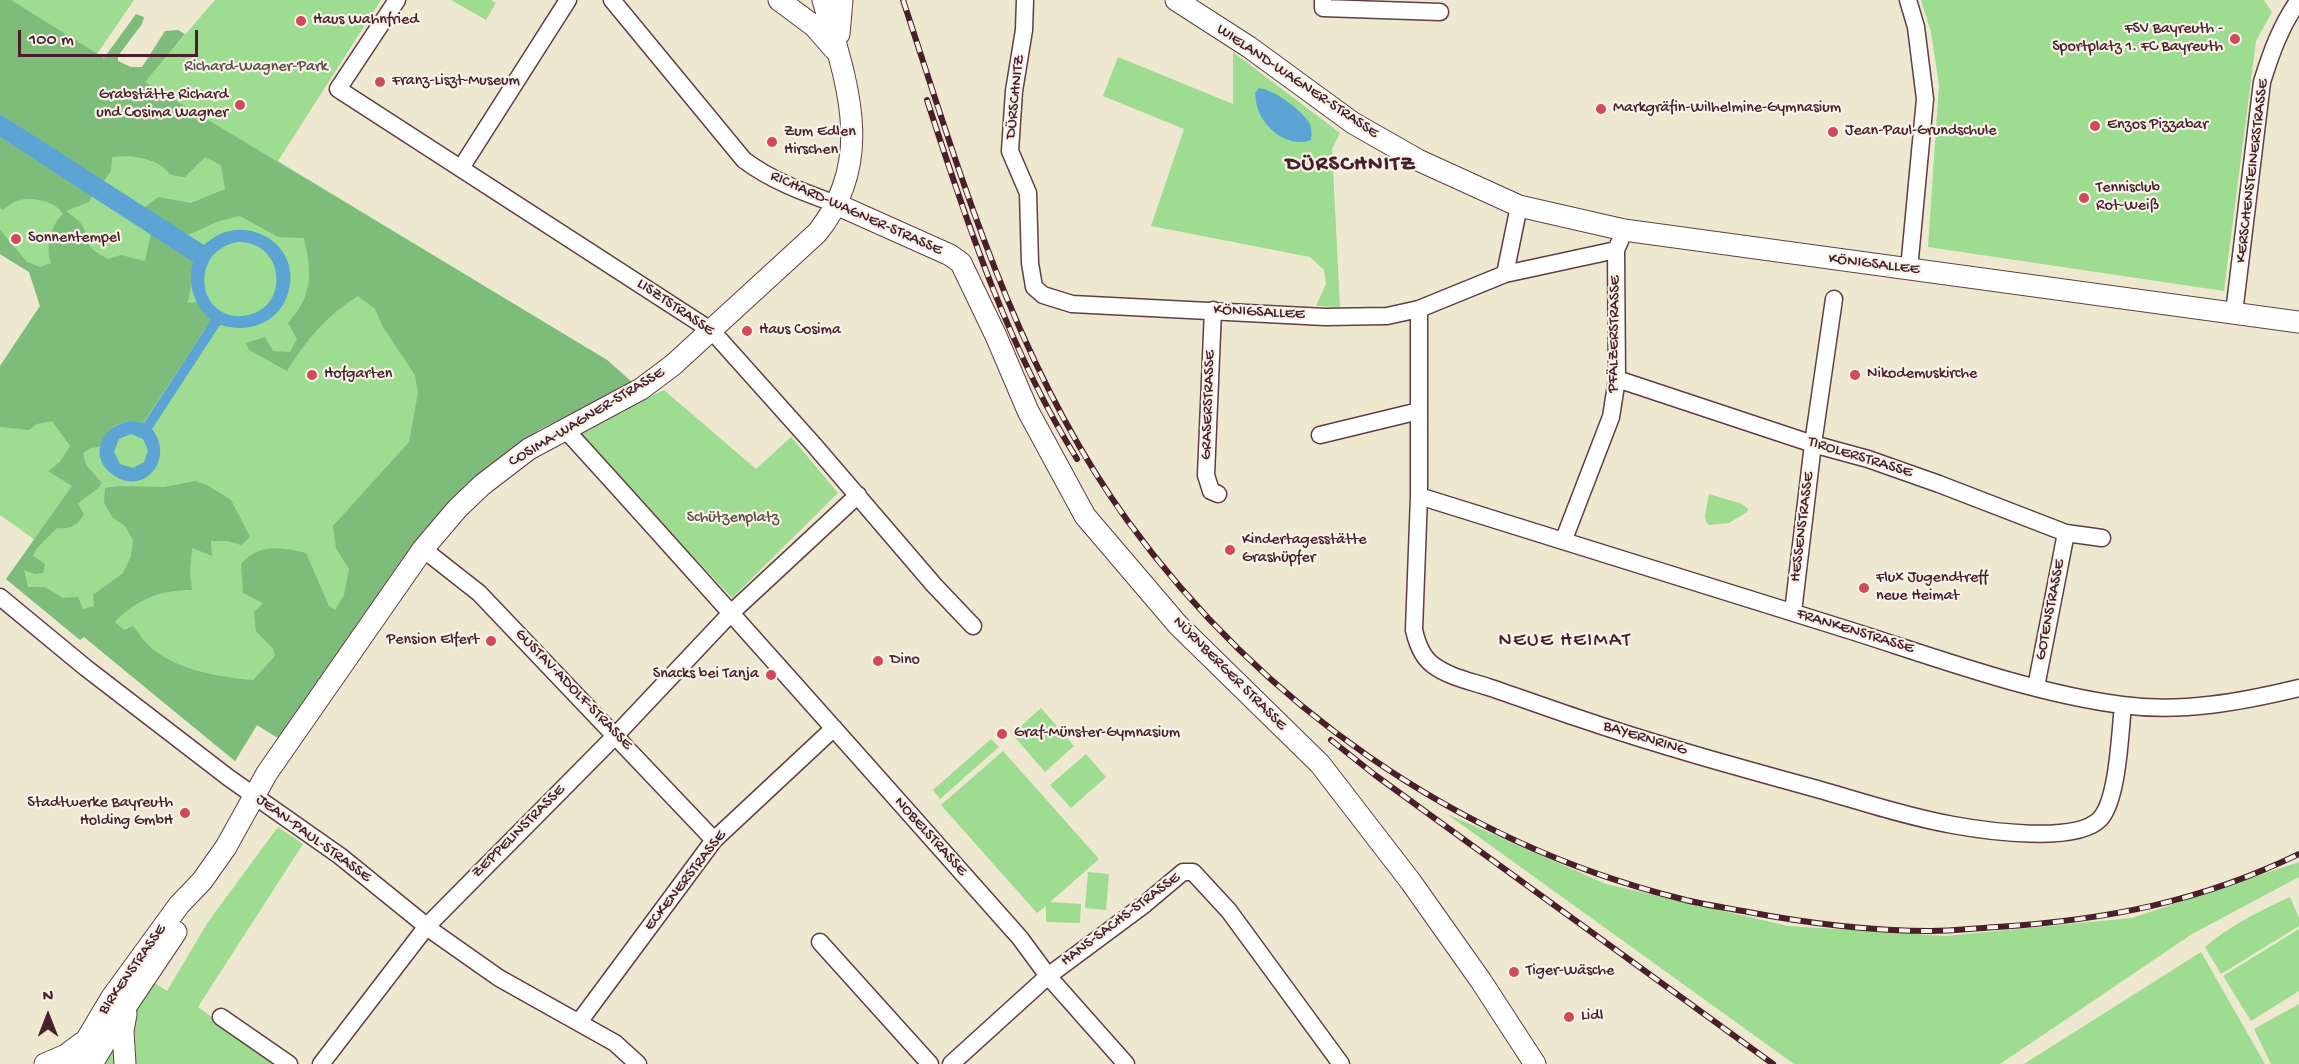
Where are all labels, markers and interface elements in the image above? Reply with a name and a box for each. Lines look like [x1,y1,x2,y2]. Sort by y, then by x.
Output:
place label: Haus Wahnfried [313,11,419,31]
marker: Haus Wahnfried [294,14,308,28]
scale bar [21,18,201,56]
street label: WIELAND-WAGNER-STRASSE [1212,20,1382,144]
place label: FSV Bayreuth - Sportplatz 1. FC Bayreuth [2052,20,2223,58]
text: 100 m [29,30,74,51]
marker: FSV Bayreuth - Sportplatz 1. FC Bayreuth [2228,32,2242,46]
street label: DÜRSCHNITZ [1002,54,1030,140]
park label: Richard-Wagner-Park [184,58,328,78]
place label: Franz-Liszt-Museum [392,72,520,92]
marker: Franz-Liszt-Museum [373,75,387,89]
street label: KERSCHENSTEINERSTRASSE [2232,78,2274,264]
place label: Grabstätte Richard und Cosima Wagner [96,86,228,124]
marker: Grabstätte Richard und Cosima Wagner [233,98,247,112]
place label: Markgräfin-Wilhelmine-Gymnasium [1613,99,1841,119]
marker: Markgräfin-Wilhelmine-Gymnasium [1594,102,1608,116]
place label: Enzos Pizzabar [2107,116,2208,136]
marker: Enzos Pizzabar [2088,119,2102,133]
place label: Jean-Paul-Grundschule [1845,122,1996,142]
place label: Zum Edlen Hirschen [784,123,856,161]
marker: Jean-Paul-Grundschule [1826,125,1840,139]
marker: Zum Edlen Hirschen [765,135,779,149]
district label: DÜRSCHNITZ [1286,153,1416,179]
street label: RICHARD-WAGNER-STRASSE [767,167,945,261]
place label: Tennisclub Rot-Weiß [2096,179,2160,217]
marker: Tennisclub Rot-Weiß [2077,191,2091,205]
place label: Sonnentempel [28,229,121,249]
marker: Sonnentempel [9,232,23,246]
street label: KÖNIGSALLEE [1827,250,1921,280]
street label: LISZTSTRASSE [632,275,718,341]
street label: PFÄLZERSTRASSE [1604,275,1626,393]
street label: KÖNIGSALLEE [1213,301,1305,325]
place label: Haus Cosima [759,321,841,341]
marker: Haus Cosima [740,324,754,338]
street label: GRASERSTRASSE [1197,350,1221,460]
street label: COSIMA-WAGNER-STRASSE [506,364,668,472]
place label: Hofgarten [324,365,392,385]
place label: Nikodemuskirche [1867,365,1977,385]
marker: Hofgarten [305,368,319,382]
marker: Nikodemuskirche [1848,368,1862,382]
street label: TIROLERSTRASSE [1805,433,1915,483]
street label: HESSENSTRASSE [1787,471,1819,583]
park label: Schützenplatz [687,509,779,529]
place label: Kindertagesstätte Grashüpfer [1242,531,1366,569]
marker: Kindertagesstätte Grashüpfer [1223,543,1237,557]
street label: GOTENSTRASSE [2032,558,2070,662]
place label: Flux Jugendtreff neue Heimat [1876,569,1988,607]
marker: Flux Jugendtreff neue Heimat [1857,581,1871,595]
street label: FRANKENSTRASSE [1794,605,1916,659]
street label: NÜRNBERGER STRASSE [1168,613,1290,735]
street label: GUSTAV-ADOLF-STRASSE [510,625,636,755]
district label: NEUE HEIMAT [1499,630,1631,654]
place label: Pension Elfert [386,631,479,651]
marker: Pension Elfert [484,634,498,648]
place label: Dino [890,651,920,671]
marker: Dino [871,654,885,668]
place label: Snacks bei Tanja [653,665,759,685]
marker: Snacks bei Tanja [764,668,778,682]
street label: BAYERNRING [1601,717,1689,761]
place label: Graf-Münster-Gymnasium [1014,724,1180,744]
marker: Graf-Münster-Gymnasium [995,727,1009,741]
street label: ZEPPELINSTRASSE [468,781,570,883]
street label: JEAN-PAUL-STRASSE [252,791,374,887]
street label: NOBELSTRASSE [889,793,971,881]
place label: Stadtwerke Bayreuth Holding GmbH [27,794,173,832]
marker: Stadtwerke Bayreuth Holding GmbH [178,806,192,820]
street label: ECKENERSTRASSE [641,827,731,935]
street label: HANS-SACHS-STRASSE [1057,869,1185,971]
street label: BIRKENSTRASSE [95,921,171,1019]
place label: Tiger-Wäsche [1526,962,1614,982]
marker: Tiger-Wäsche [1507,965,1521,979]
north arrow [18,986,78,1046]
text: N [43,988,53,1007]
place label: Lidl [1581,1007,1603,1027]
marker: Lidl [1562,1010,1576,1024]

